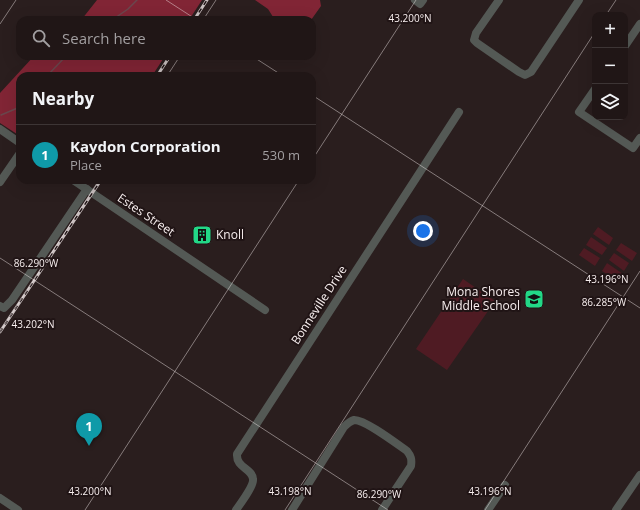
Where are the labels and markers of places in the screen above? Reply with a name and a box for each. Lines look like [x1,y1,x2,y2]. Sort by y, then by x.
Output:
building icon: Knoll [191,224,213,246]
place label: Knoll [216,226,244,243]
place label: Mona Shores Middle School [441,283,520,314]
school or university icon: Mona Shores Middle School [523,288,545,310]
pin: 1 [76,413,102,446]

